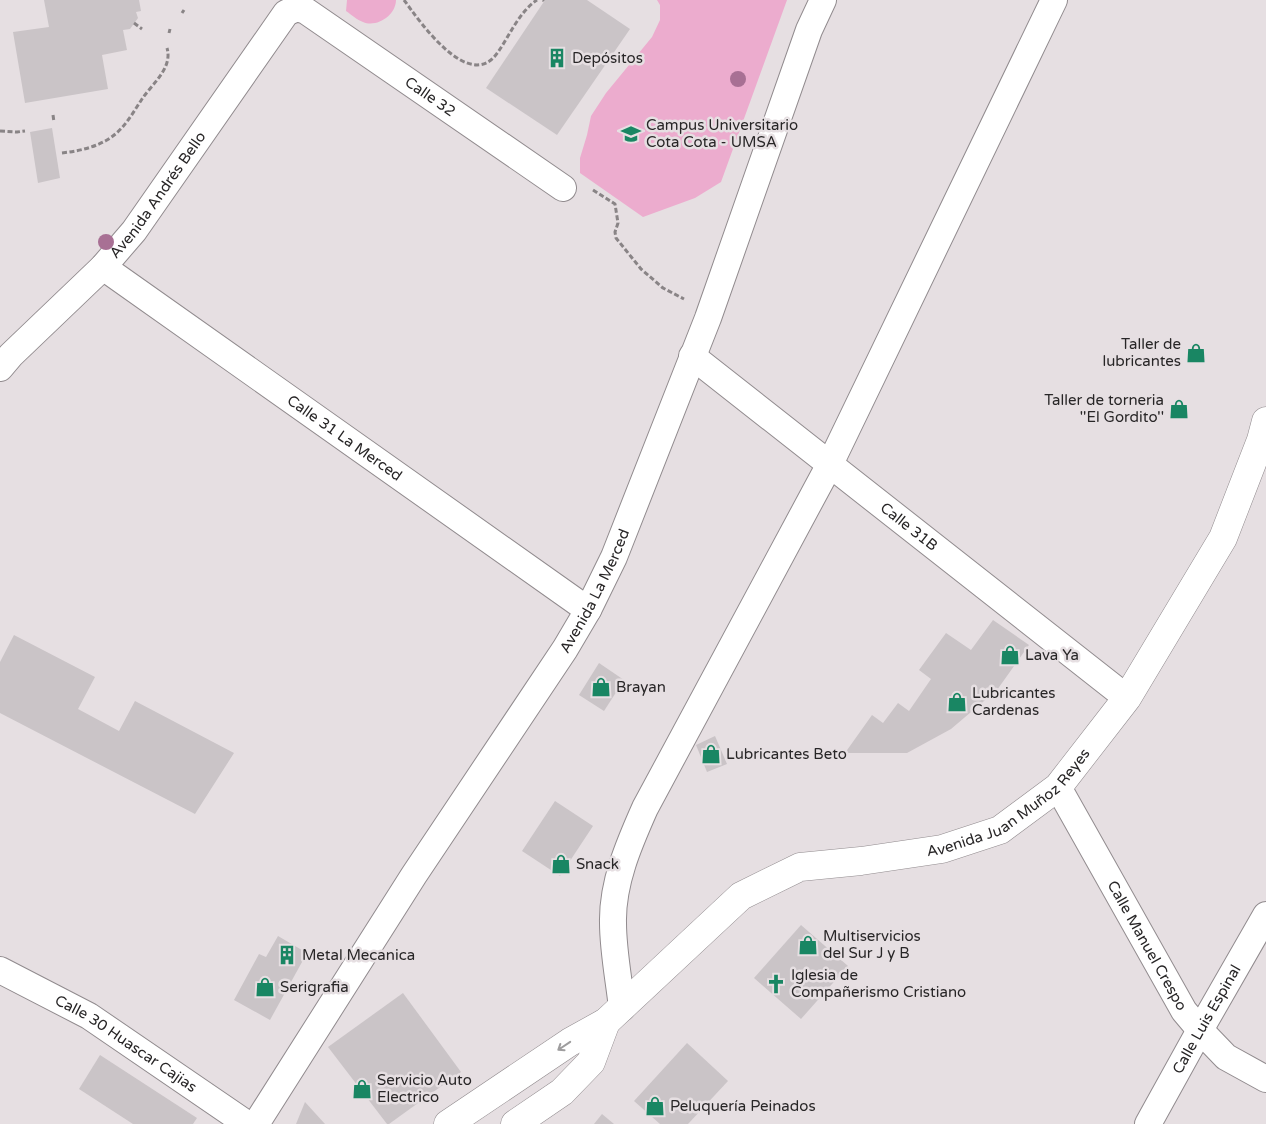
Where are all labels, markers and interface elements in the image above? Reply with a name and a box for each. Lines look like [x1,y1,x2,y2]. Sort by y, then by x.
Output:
building icon: Depósitos [546,47,568,69]
place label: Depósitos [572,49,643,67]
street label: Calle 32 [401,73,459,120]
place label: Campus Universitario Cota Cota - UMSA [646,116,798,151]
school or university icon: Campus Universitario Cota Cota - UMSA [620,123,642,145]
street label: Avenida Andrés Bello [106,128,210,262]
place label: Taller de lubricantes [1102,335,1181,370]
shop icon: Taller de lubricantes [1185,342,1207,364]
street label: Calle 31 La Merced [284,391,406,485]
place label: Taller de torneria ''El Gordito'' [1044,391,1164,426]
shop icon: Taller de torneria ''El Gordito'' [1168,398,1190,420]
street label: Calle 31B [877,498,941,555]
street label: Avenida La Merced [556,526,633,656]
shop icon: Lava Ya [999,644,1021,666]
place label: Lava Ya [1025,646,1079,664]
shop icon: Brayan [590,676,612,698]
place label: Brayan [616,678,666,696]
place label: Lubricantes Cardenas [972,684,1055,719]
shop icon: Lubricantes Cardenas [946,691,968,713]
shop icon: Lubricantes Beto [700,743,722,765]
place label: Lubricantes Beto [726,745,847,763]
street label: Avenida Juan Muñoz Reyes [925,745,1094,860]
shop icon: Snack [550,853,572,875]
place label: Snack [576,855,619,873]
street label: Calle Manuel Crespo [1104,877,1191,1014]
place label: Multiservicios del Sur J y B [823,927,921,962]
shop icon: Multiservicios del Sur J y B [797,934,819,956]
building icon: Metal Mecanica [276,944,298,966]
place label: Metal Mecanica [302,946,415,964]
street label: Calle Luis Espinal [1169,961,1245,1077]
place label: Iglesia de Compañerismo Cristiano [791,966,966,1001]
church icon: Iglesia de Compañerismo Cristiano [765,973,787,995]
shop icon: Serigrafia [254,976,276,998]
place label: Serigrafia [280,978,349,996]
street label: Calle 30 Huascar Cajias [52,991,200,1096]
one-way arrow [557,1041,571,1051]
place label: Servicio Auto Electrico [377,1071,472,1106]
shop icon: Servicio Auto Electrico [351,1078,373,1100]
shop icon: Peluquería Peinados [644,1095,666,1117]
place label: Peluquería Peinados [670,1097,816,1115]

